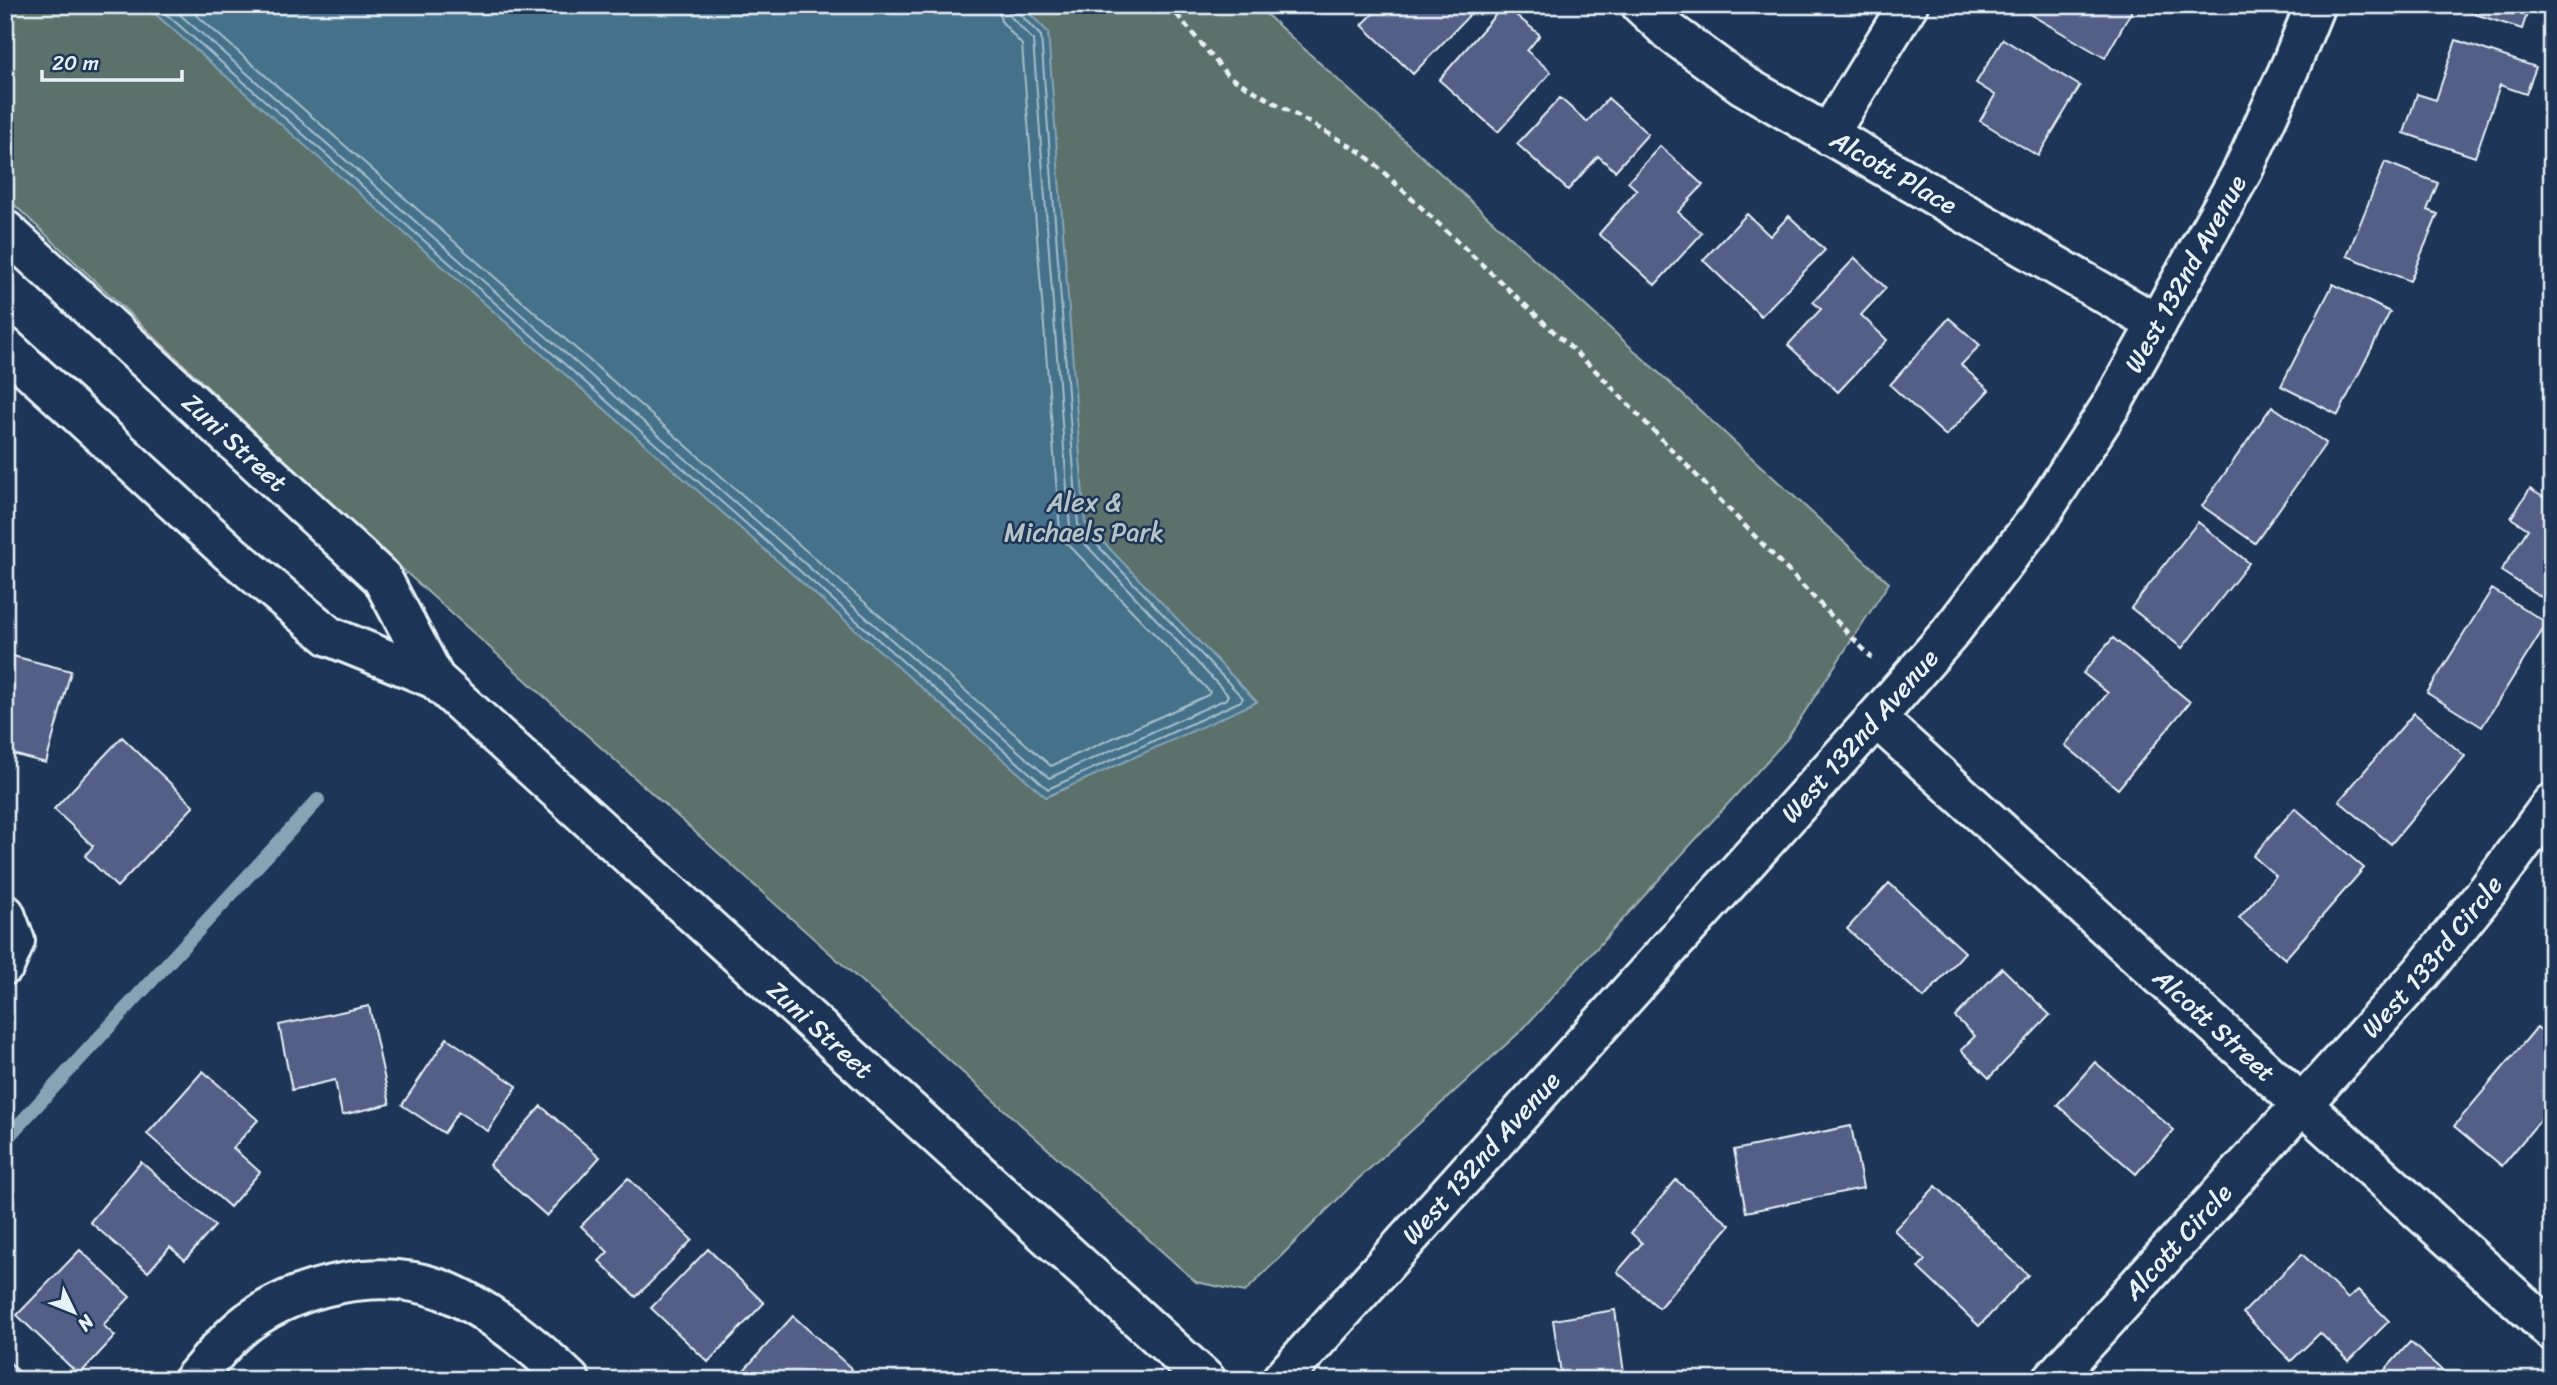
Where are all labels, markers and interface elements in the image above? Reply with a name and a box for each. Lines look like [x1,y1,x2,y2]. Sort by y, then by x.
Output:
scale bar [42,38,182,82]
text: 20 m [52,44,99,82]
street label: Alcott Place [1821,116,1967,227]
street label: West 132nd Avenue [2111,165,2260,382]
street label: Zuni Street [171,381,299,504]
park label: Alex & Michaels Park [1004,479,1164,555]
street label: West 132nd Avenue [1769,637,1951,834]
street label: West 133rd Circle [2349,865,2515,1049]
street label: Alcott Street [2141,956,2287,1094]
street label: Zuni Street [756,968,885,1091]
street label: West 132nd Avenue [1390,1059,1572,1255]
street label: Alcott Circle [2111,1172,2244,1312]
north arrow [38,1276,108,1346]
text: N [69,1306,103,1340]

